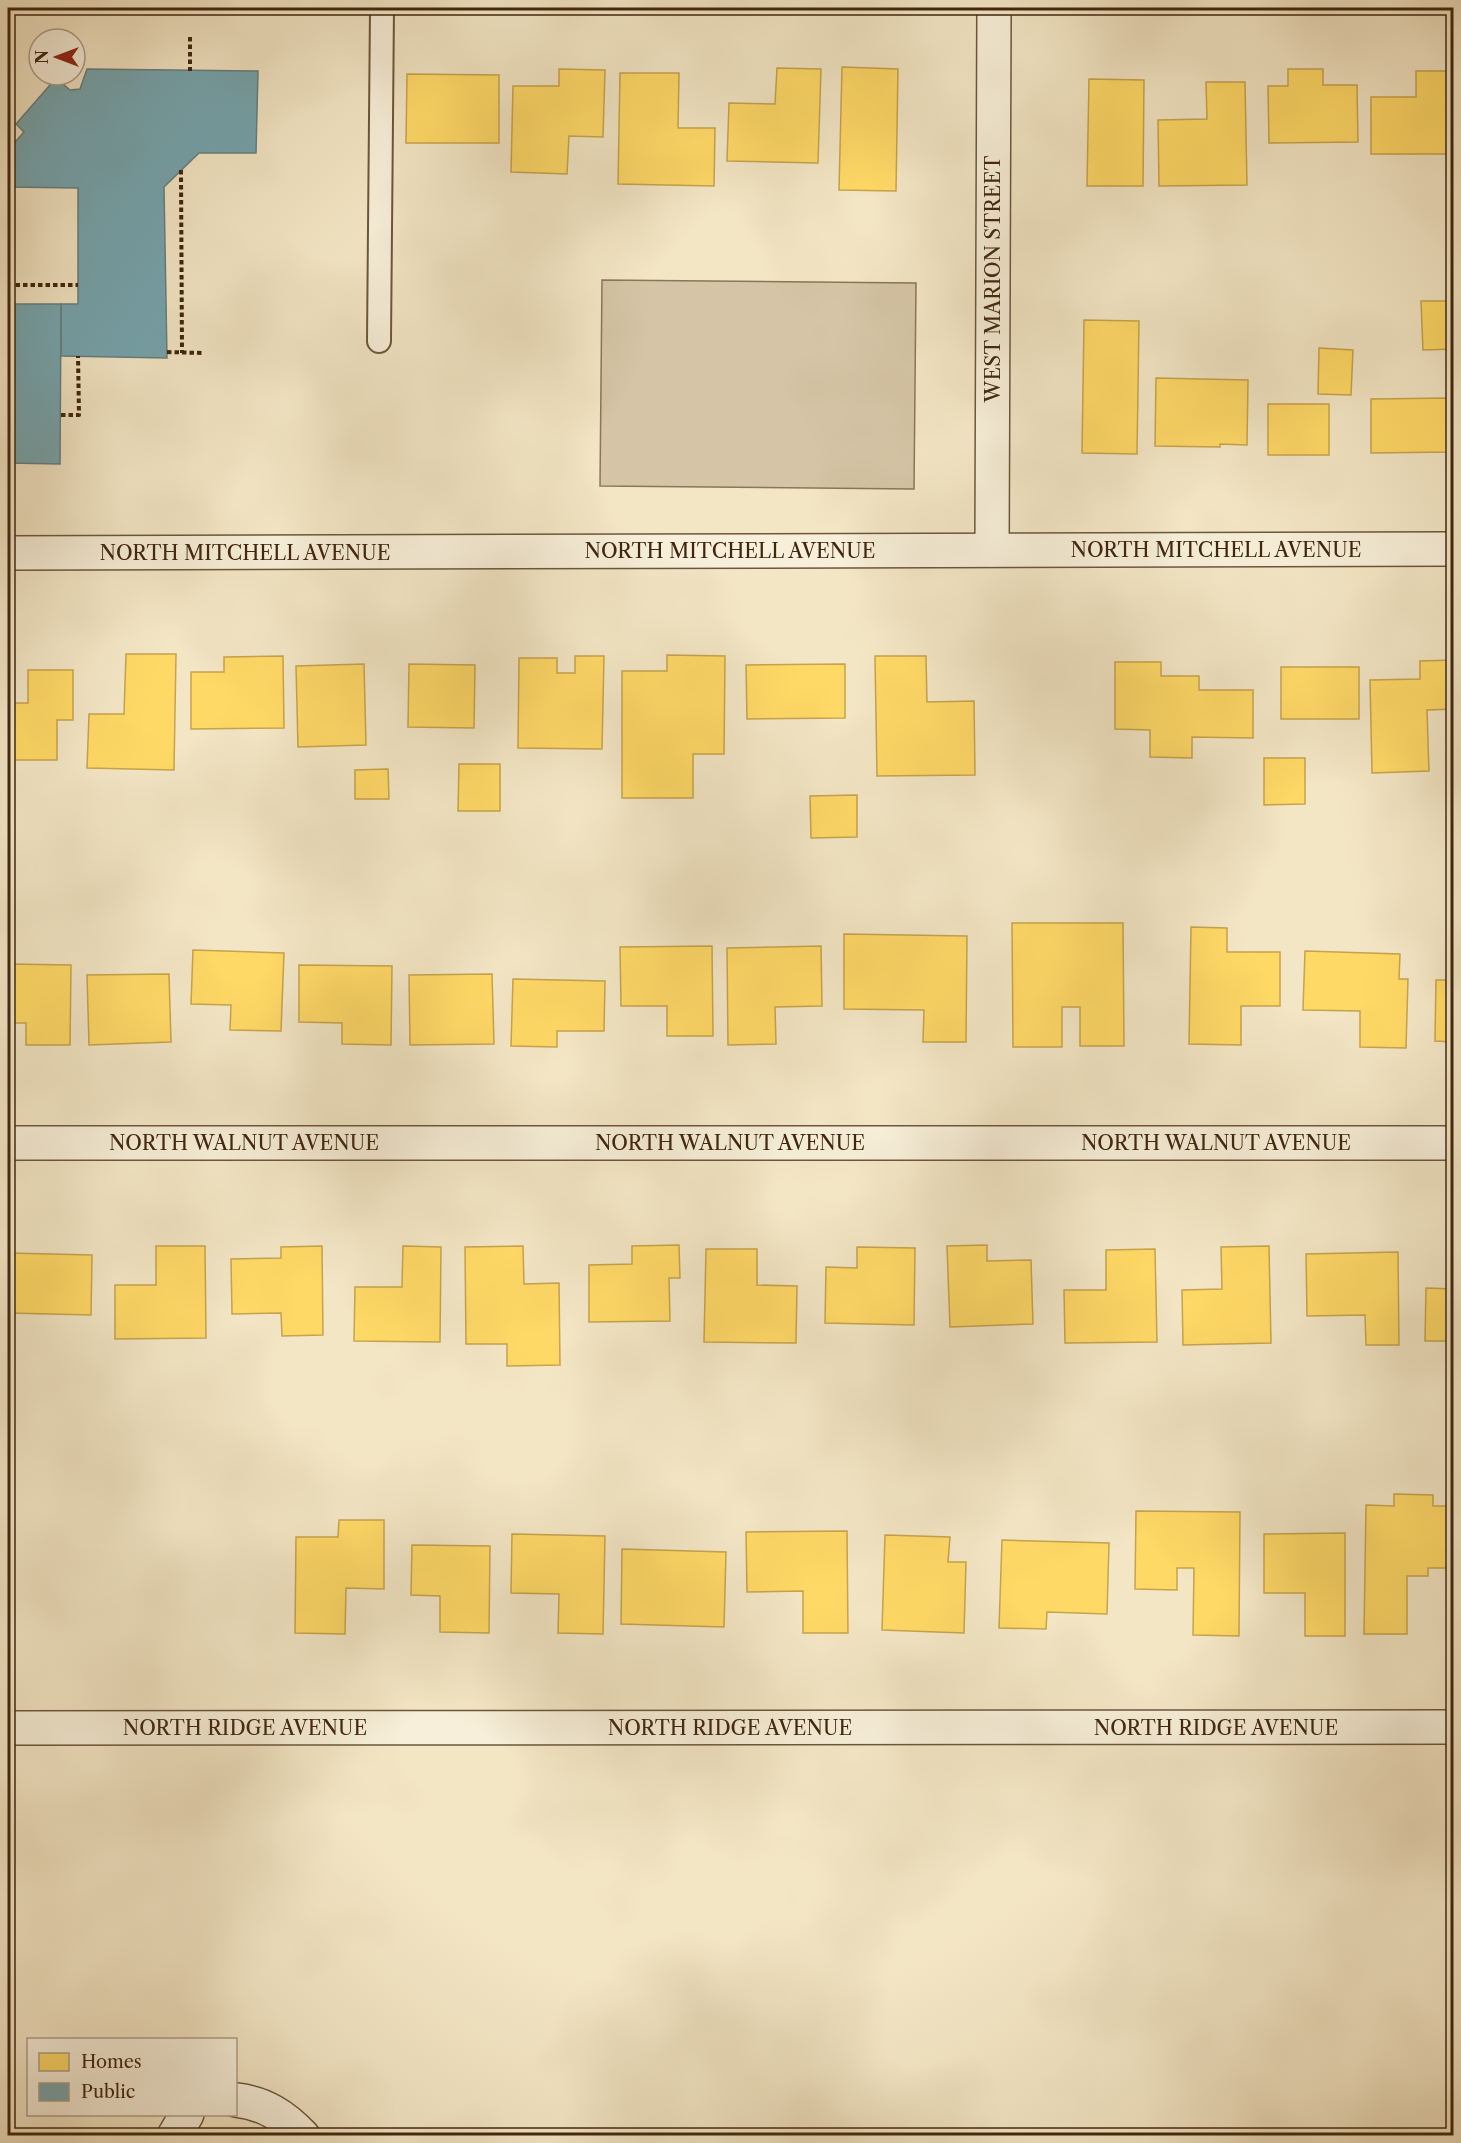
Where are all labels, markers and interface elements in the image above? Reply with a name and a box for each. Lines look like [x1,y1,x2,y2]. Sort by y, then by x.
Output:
north arrow [27,27,87,87]
text: N [32,50,52,64]
street label: WEST MARION STREET [981,156,1005,403]
street label: NORTH MITCHELL AVENUE [1071,538,1361,562]
street label: NORTH MITCHELL AVENUE [585,539,875,563]
street label: NORTH MITCHELL AVENUE [100,541,390,565]
street label: NORTH WALNUT AVENUE [109,1131,379,1155]
street label: NORTH WALNUT AVENUE [595,1131,865,1155]
street label: NORTH WALNUT AVENUE [1081,1131,1351,1155]
street label: NORTH RIDGE AVENUE [123,1716,367,1740]
street label: NORTH RIDGE AVENUE [608,1716,852,1740]
street label: NORTH RIDGE AVENUE [1094,1716,1338,1740]
legend [27,2038,237,2116]
text: Homes [81,2051,142,2073]
text: Public [81,2081,135,2103]

